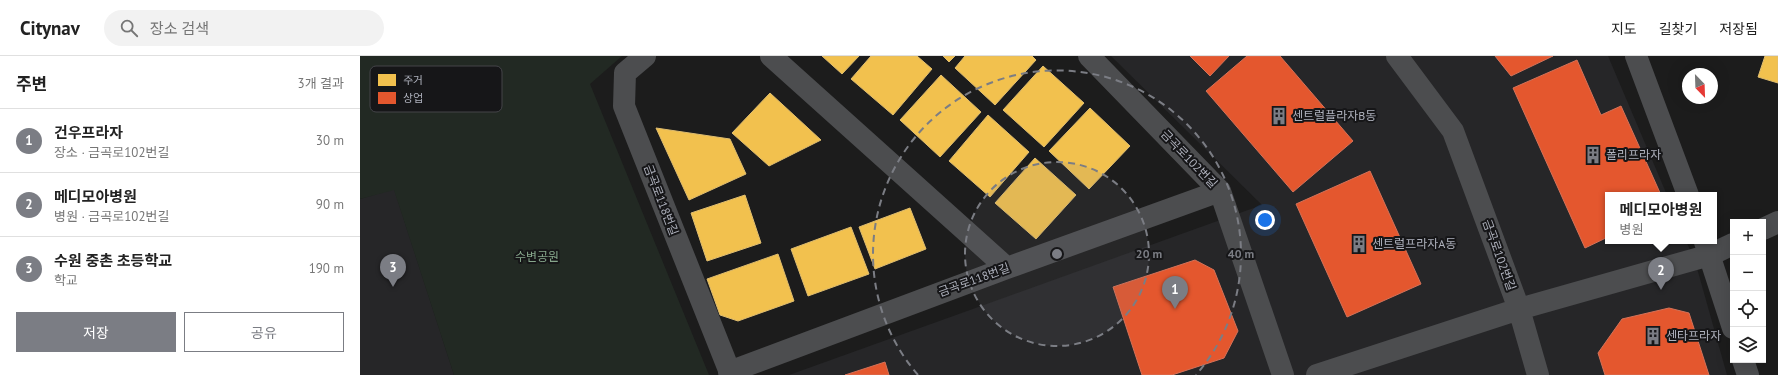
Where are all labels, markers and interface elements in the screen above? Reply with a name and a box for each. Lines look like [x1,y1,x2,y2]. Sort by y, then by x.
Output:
search box [104,10,384,46]
text: Citynav [20,16,80,40]
icon: search [118,17,140,39]
text: 장소 검색 [150,19,209,38]
text: 지도 [1611,20,1637,38]
text: 길찾기 [1659,20,1697,38]
text: 저장됨 [1719,20,1758,38]
legend [370,66,502,112]
north arrow [1682,68,1718,104]
text: 주변 [16,73,47,95]
text: 주거 [403,73,423,87]
text: 3개 결과 [298,75,344,92]
text: 상업 [403,91,423,105]
building icon: 센트럴플라자B동 [1269,106,1289,126]
place label: 센트럴플라자B동 [1292,108,1376,123]
text: 건우프라자 [54,123,123,142]
street label: 금곡로102번길 [1158,127,1221,191]
text: 1 [25,132,33,149]
text: 30 m [316,132,344,149]
text: 장소 · 금곡로102번길 [54,144,169,161]
building icon: 폴리프라자 [1583,145,1603,165]
place label: 폴리프라자 [1606,147,1661,162]
street label: 금곡로118번길 [641,162,682,237]
text: 메디모아병원 [54,187,137,206]
popup [1605,192,1717,244]
text: 2 [25,196,33,213]
text: 90 m [316,196,344,213]
text: 메디모아병원 [1620,200,1702,219]
text: 병원 · 금곡로102번길 [54,208,169,225]
your location [1255,210,1275,230]
street label: 금곡로102번길 [1480,217,1519,293]
map controls [1730,219,1766,363]
button: + [1730,219,1766,255]
text: 병원 [1620,221,1644,238]
building icon: 센트럴프라자A동 [1349,234,1369,254]
place label: 센트럴프라자A동 [1372,236,1456,251]
text: 20 m [1136,246,1162,261]
text: 40 m [1228,246,1254,261]
centre of rings [1050,247,1064,261]
park label: 수변공원 [515,249,559,264]
text: 수원 중촌 초등학교 [54,251,172,270]
pin: 3 [380,254,406,287]
button: − [1730,255,1766,291]
pin: 2 [1648,257,1674,290]
text: 3 [25,260,33,277]
text: 190 m [309,260,344,277]
street label: 금곡로118번길 [936,260,1012,299]
text: 학교 [54,272,78,289]
pin: 1 [1162,276,1188,309]
button: locate [1730,291,1766,327]
button: 저장 [16,312,176,352]
button: 공유 [184,312,344,352]
building icon: 센타프라자 [1643,326,1663,346]
button: layers [1730,327,1766,363]
place label: 센타프라자 [1666,328,1721,343]

